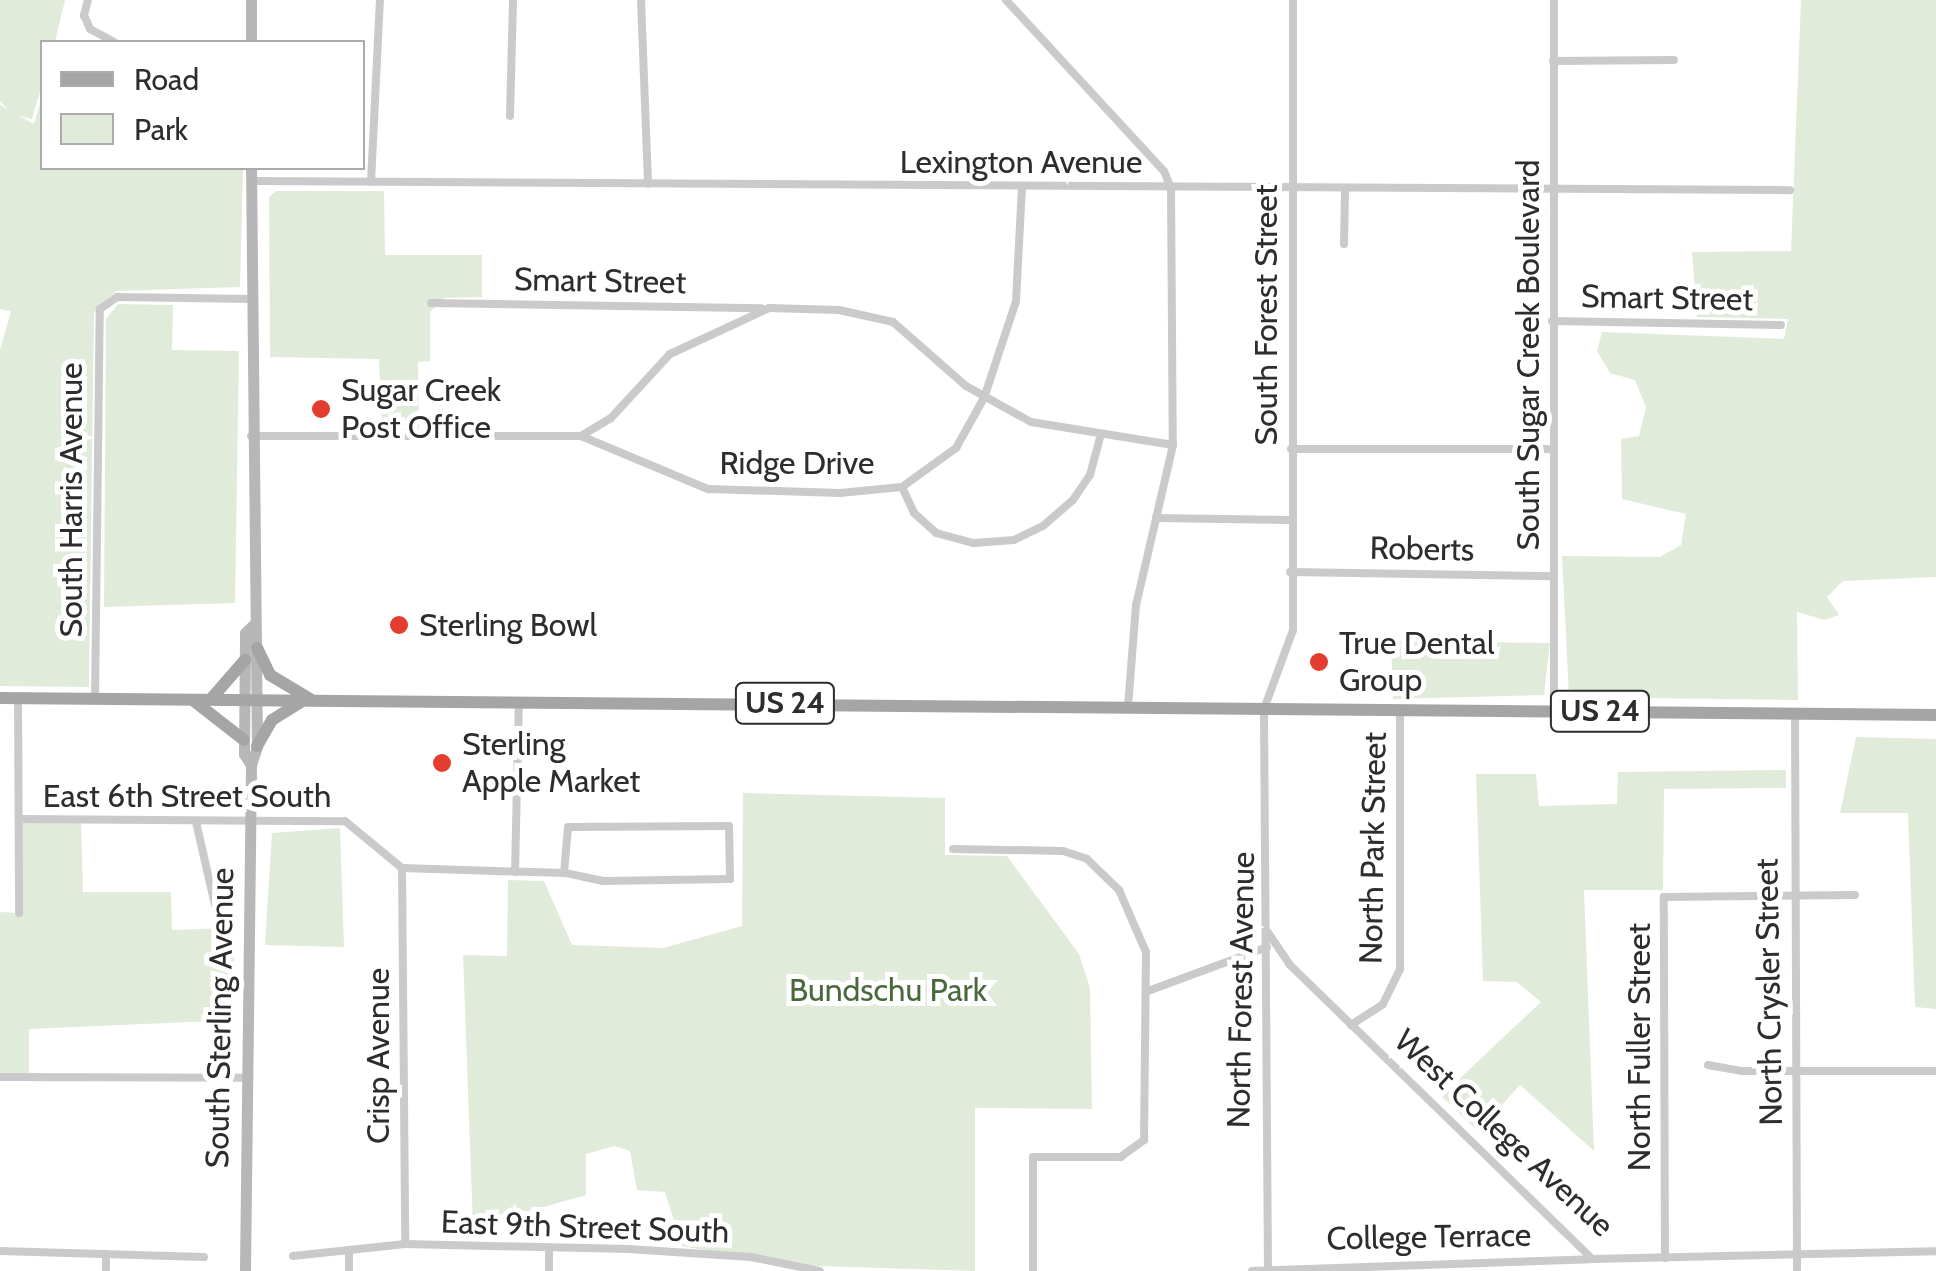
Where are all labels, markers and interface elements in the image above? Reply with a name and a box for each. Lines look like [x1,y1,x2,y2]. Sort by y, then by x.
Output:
legend [40,40,365,170]
text: Road [134,61,199,98]
text: Park [134,111,188,148]
street label: Lexington Avenue [900,143,1142,181]
street label: South Sugar Creek Boulevard [1509,159,1547,551]
street label: South Forest Street [1247,185,1285,445]
street label: Smart Street [514,260,686,302]
street label: Smart Street [1581,277,1753,319]
street label: South Harris Avenue [52,363,90,637]
place label: Sugar Creek Post Office [341,372,501,447]
marker: Sugar Creek Post Office [310,398,332,420]
street label: Ridge Drive [720,444,874,482]
street label: Roberts [1369,529,1475,569]
place label: Sterling Bowl [419,606,597,644]
marker: Sterling Bowl [388,614,410,636]
place label: True Dental Group [1339,625,1494,700]
marker: True Dental Group [1308,651,1330,673]
road number: US 24 [732,678,838,728]
road number: US 24 [1548,686,1652,736]
place label: Sterling Apple Market [462,726,640,801]
street label: North Park Street [1352,732,1394,964]
marker: Sterling Apple Market [431,752,453,774]
street label: East 6th Street South [43,777,331,815]
street label: North Forest Avenue [1219,851,1263,1129]
street label: North Crysler Street [1747,858,1791,1126]
street label: South Sterling Avenue [198,867,242,1169]
street label: North Fuller Street [1620,923,1658,1171]
street label: Crisp Avenue [359,968,397,1144]
park label: Bundschu Park [789,971,987,1009]
street label: West College Avenue [1386,1021,1622,1245]
street label: East 9th Street South [440,1203,730,1251]
street label: College Terrace [1326,1216,1532,1258]

